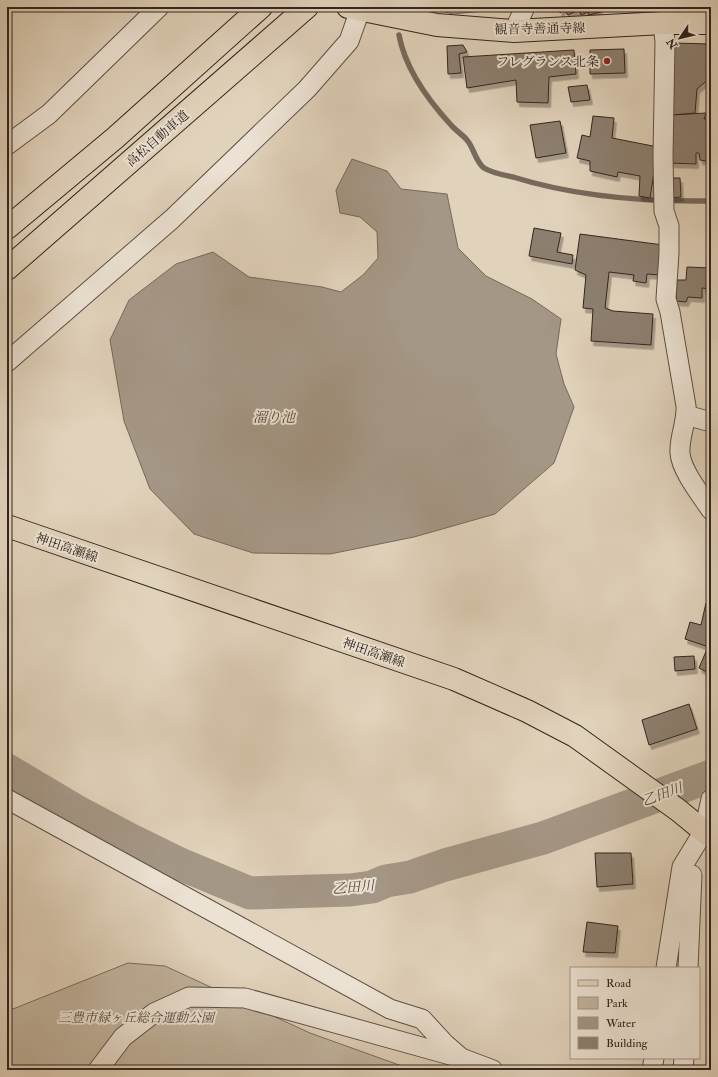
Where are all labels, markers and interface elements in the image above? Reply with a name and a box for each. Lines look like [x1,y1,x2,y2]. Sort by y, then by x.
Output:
north arrow [660,18,700,58]
street label: 観音寺善通寺線 [494,20,586,38]
text: N [663,35,681,52]
place label: フレグランス北条 [496,54,599,70]
marker: フレグランス北条 [602,56,612,66]
street label: 高松自動車道 [123,107,192,170]
water label: 溜り池 [253,409,297,426]
street label: 神田高瀬線 [33,530,100,566]
street label: 神田高瀬線 [340,635,407,671]
water label: 乙田川 [640,779,687,810]
water label: 乙田川 [331,877,377,898]
legend [570,967,700,1059]
text: Road [606,976,631,991]
text: Park [606,996,628,1011]
park label: 三豊市緑ヶ丘総合運動公園 [58,1010,216,1026]
text: Water [605,1016,636,1031]
text: Building [606,1036,649,1051]

